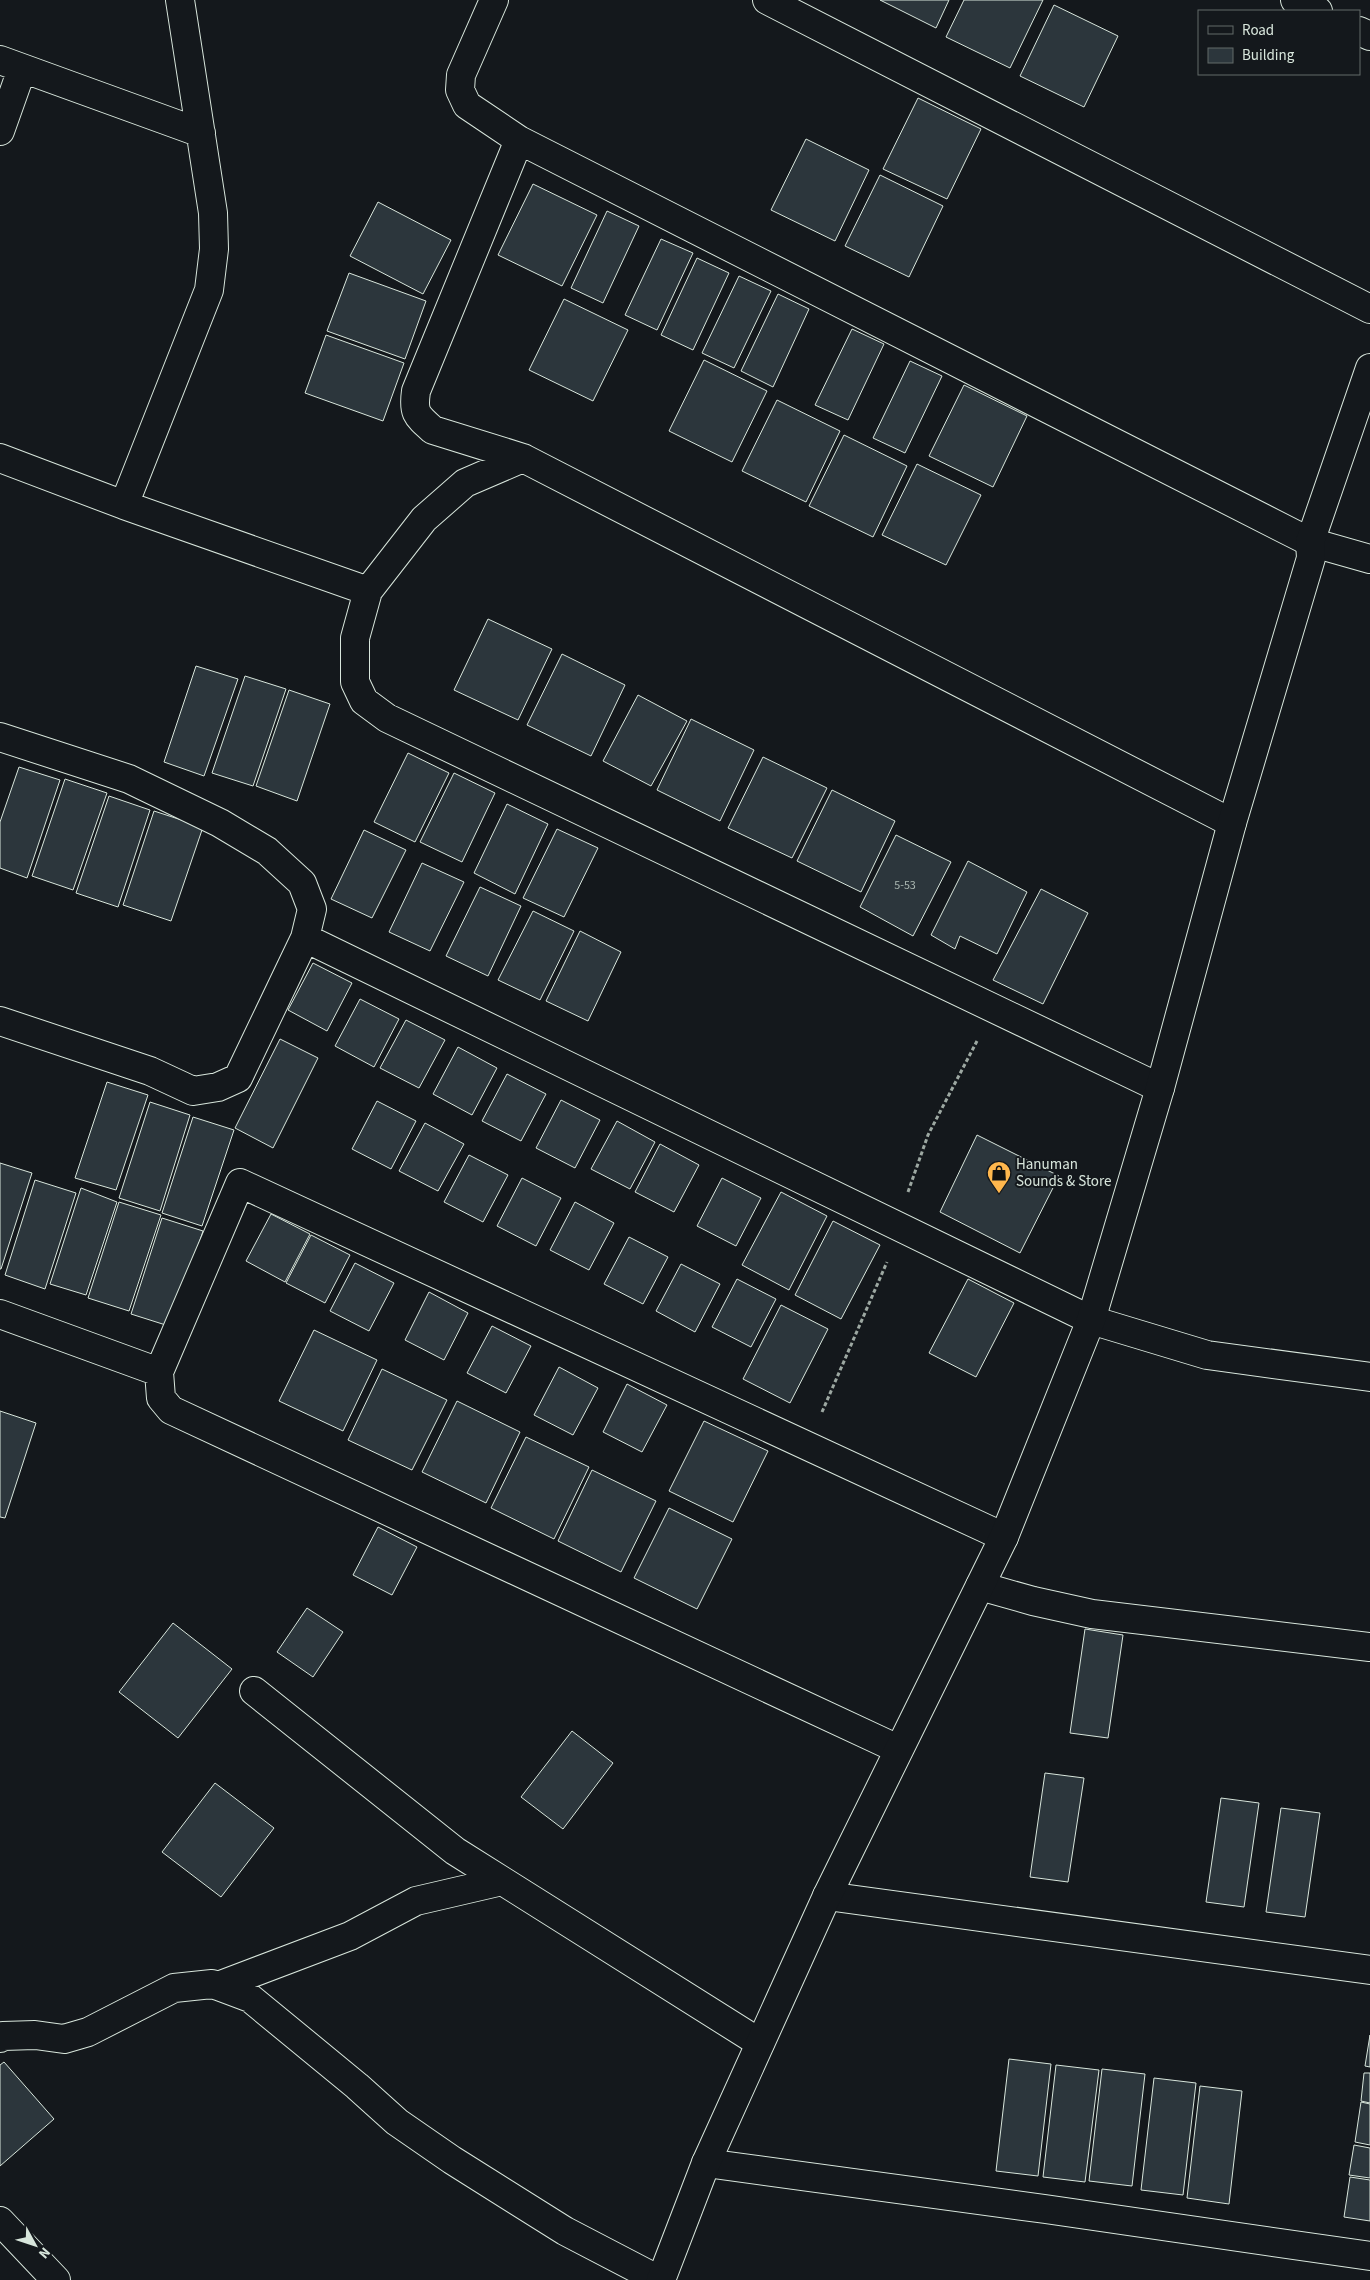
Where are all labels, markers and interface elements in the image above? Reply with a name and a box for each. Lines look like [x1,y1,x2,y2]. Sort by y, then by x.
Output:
legend [1198,10,1360,75]
text: Road [1242,20,1274,41]
text: Building [1242,45,1295,66]
house number: 5-53 [894,877,916,894]
place label: Hanuman Sounds & Store [1016,1154,1111,1192]
shop icon: Hanuman Sounds & Store [986,1160,1012,1194]
north arrow [10,2220,60,2270]
text: N [34,2243,55,2263]

